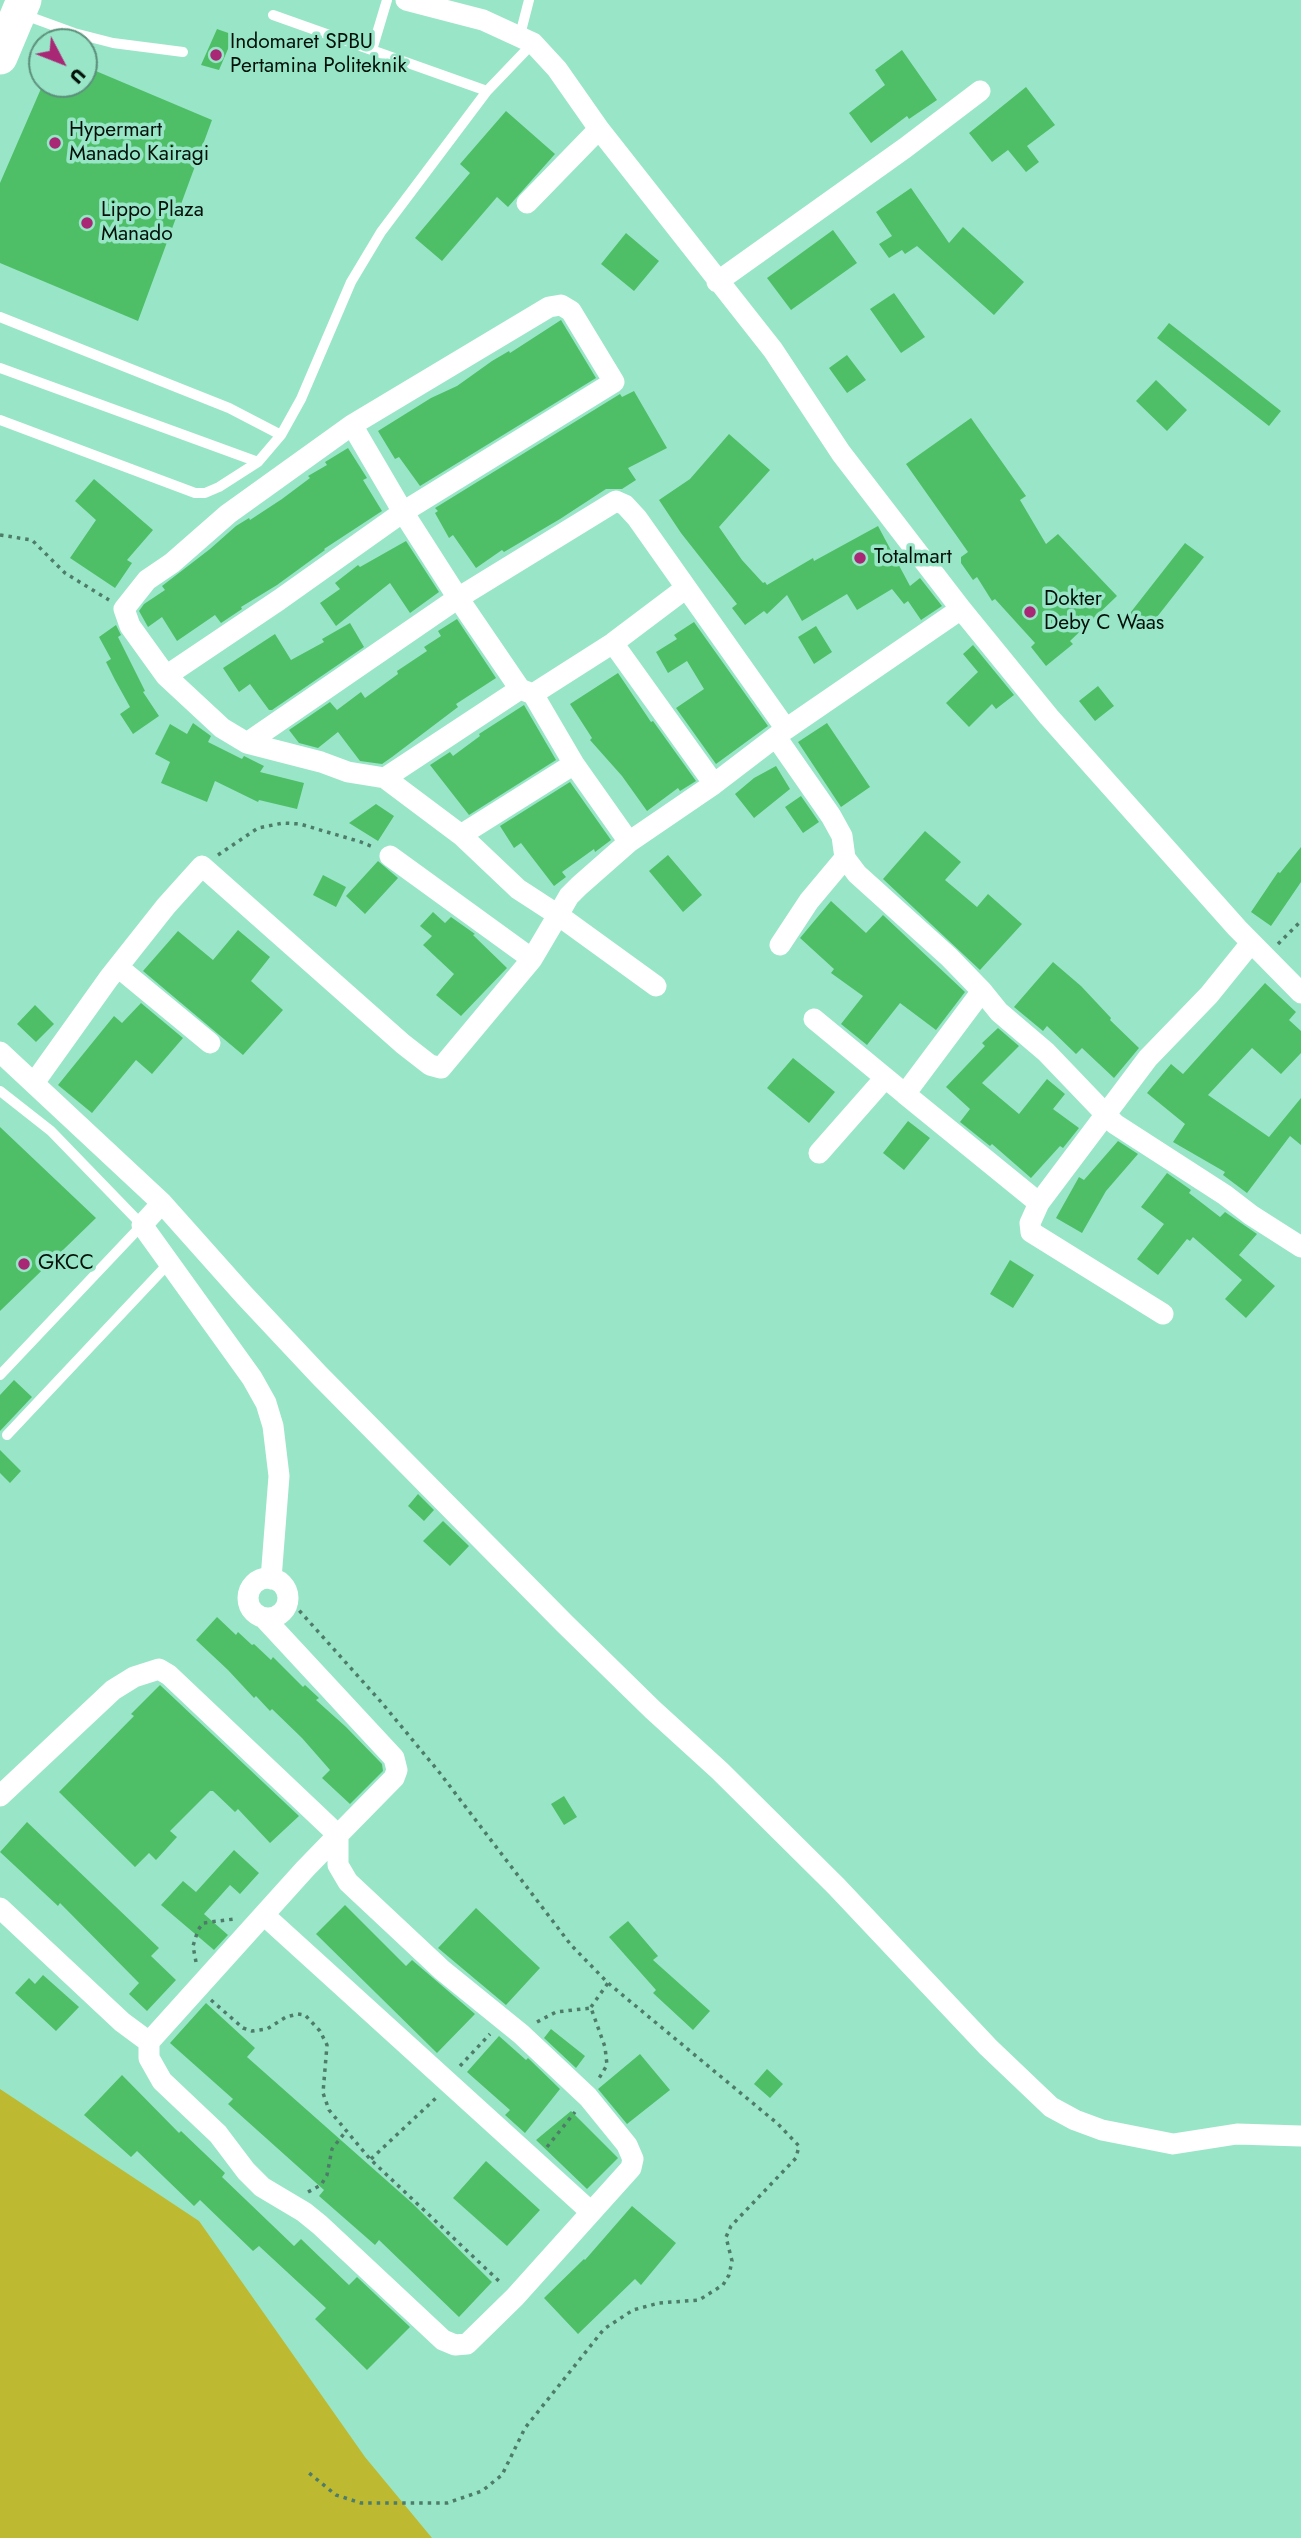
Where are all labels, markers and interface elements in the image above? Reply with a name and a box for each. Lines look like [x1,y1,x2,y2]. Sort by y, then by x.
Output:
north arrow [28,28,98,98]
place label: Indomaret SPBU Pertamina Politeknik [230,30,407,80]
marker: Indomaret SPBU Pertamina Politeknik [208,47,224,63]
text: U [63,62,92,90]
place label: Hypermart Manado Kairagi [69,118,209,168]
marker: Hypermart Manado Kairagi [47,135,63,151]
place label: Lippo Plaza Manado [101,198,204,248]
marker: Lippo Plaza Manado [79,215,95,231]
place label: Totalmart [874,545,952,571]
marker: Totalmart [852,550,868,566]
place label: Dokter Deby C Waas [1044,587,1164,637]
marker: Dokter Deby C Waas [1022,604,1038,620]
place label: GKCC [38,1251,94,1277]
marker: GKCC [16,1256,32,1272]

